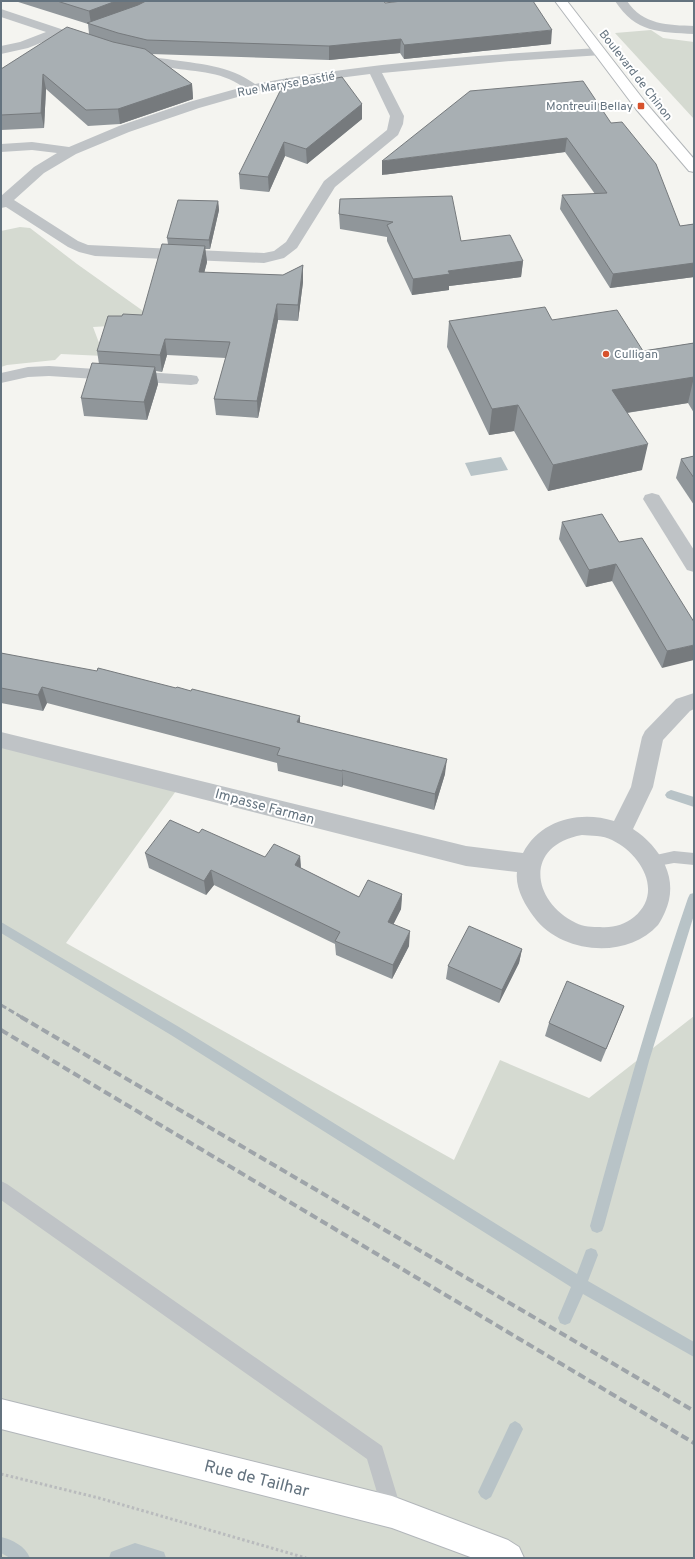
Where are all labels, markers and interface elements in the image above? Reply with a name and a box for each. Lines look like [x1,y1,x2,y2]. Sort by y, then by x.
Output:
street label: Boulevard de Chinon [595,27,676,124]
street label: Rue Maryse Bastié [236,69,336,101]
place label: Montreuil Bellay [546,99,633,115]
marker: Montreuil Bellay [636,101,646,111]
place label: Culligan [614,347,658,363]
marker: Culligan [601,349,611,359]
street label: Impasse Farman [213,786,316,829]
street label: Rue de Tailhar [202,1456,312,1504]

